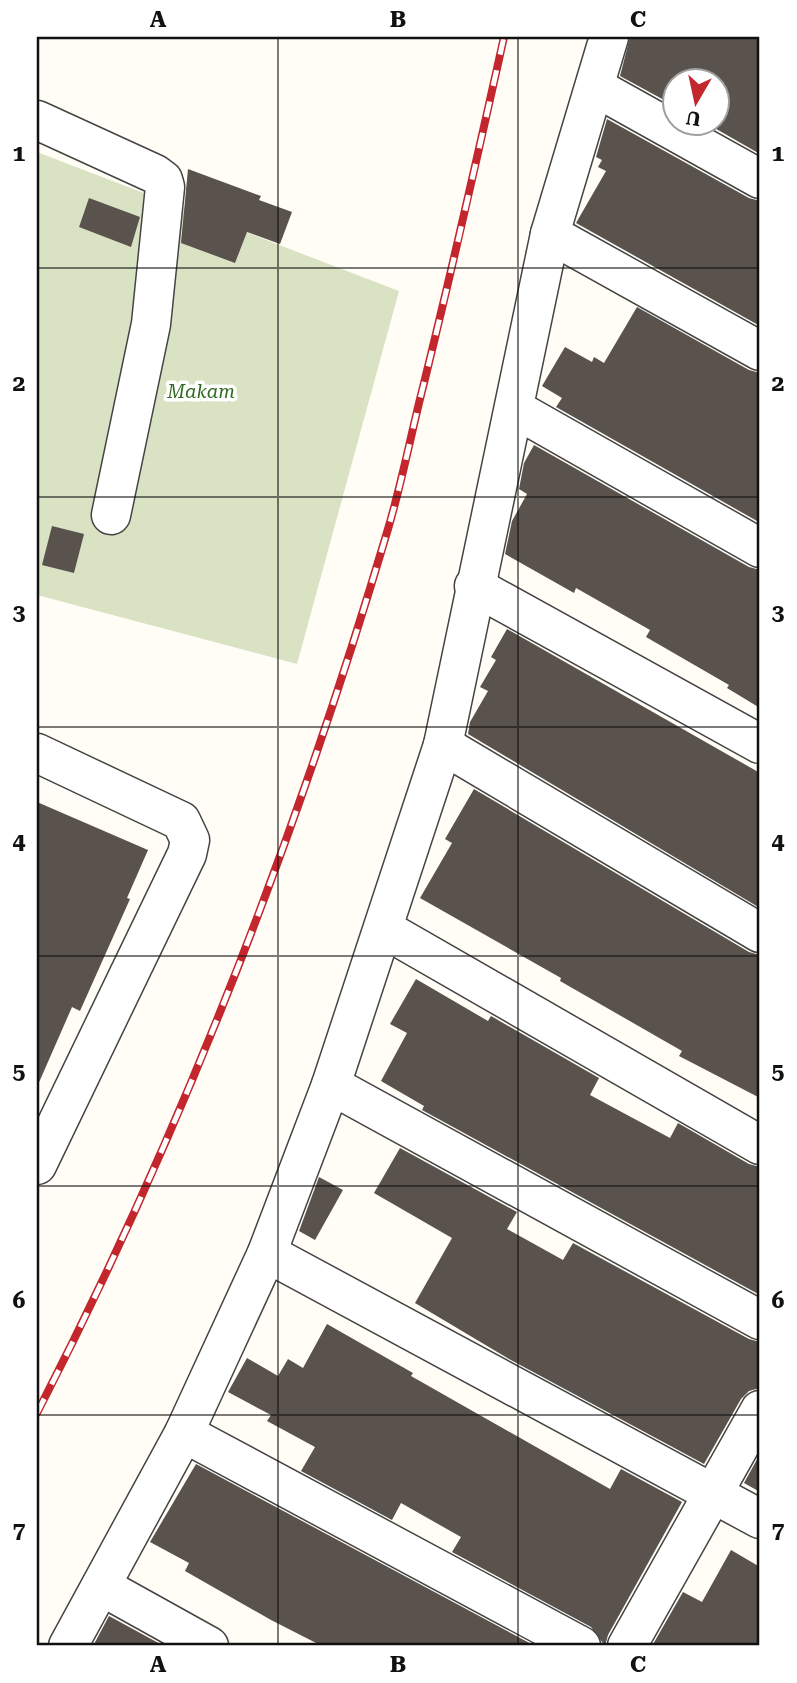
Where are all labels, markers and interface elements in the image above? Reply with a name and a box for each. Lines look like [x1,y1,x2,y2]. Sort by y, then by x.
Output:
text: A [150,6,167,33]
text: B [390,6,406,33]
text: C [630,6,646,33]
north arrow [660,66,730,136]
text: U [684,106,702,131]
text: 1 [13,140,26,167]
text: 1 [772,140,785,167]
text: 2 [13,370,25,397]
text: 2 [772,370,784,397]
park label: Makam [166,380,235,403]
text: 3 [13,599,26,626]
text: 3 [772,599,785,626]
text: 4 [13,828,26,855]
text: 4 [772,828,785,855]
text: 5 [13,1058,26,1085]
text: 5 [772,1058,785,1085]
text: 6 [13,1287,26,1314]
text: 6 [772,1287,785,1314]
text: 7 [13,1517,26,1544]
text: 7 [772,1517,785,1544]
text: A [150,1651,167,1678]
text: B [390,1651,406,1678]
text: C [630,1651,646,1678]

